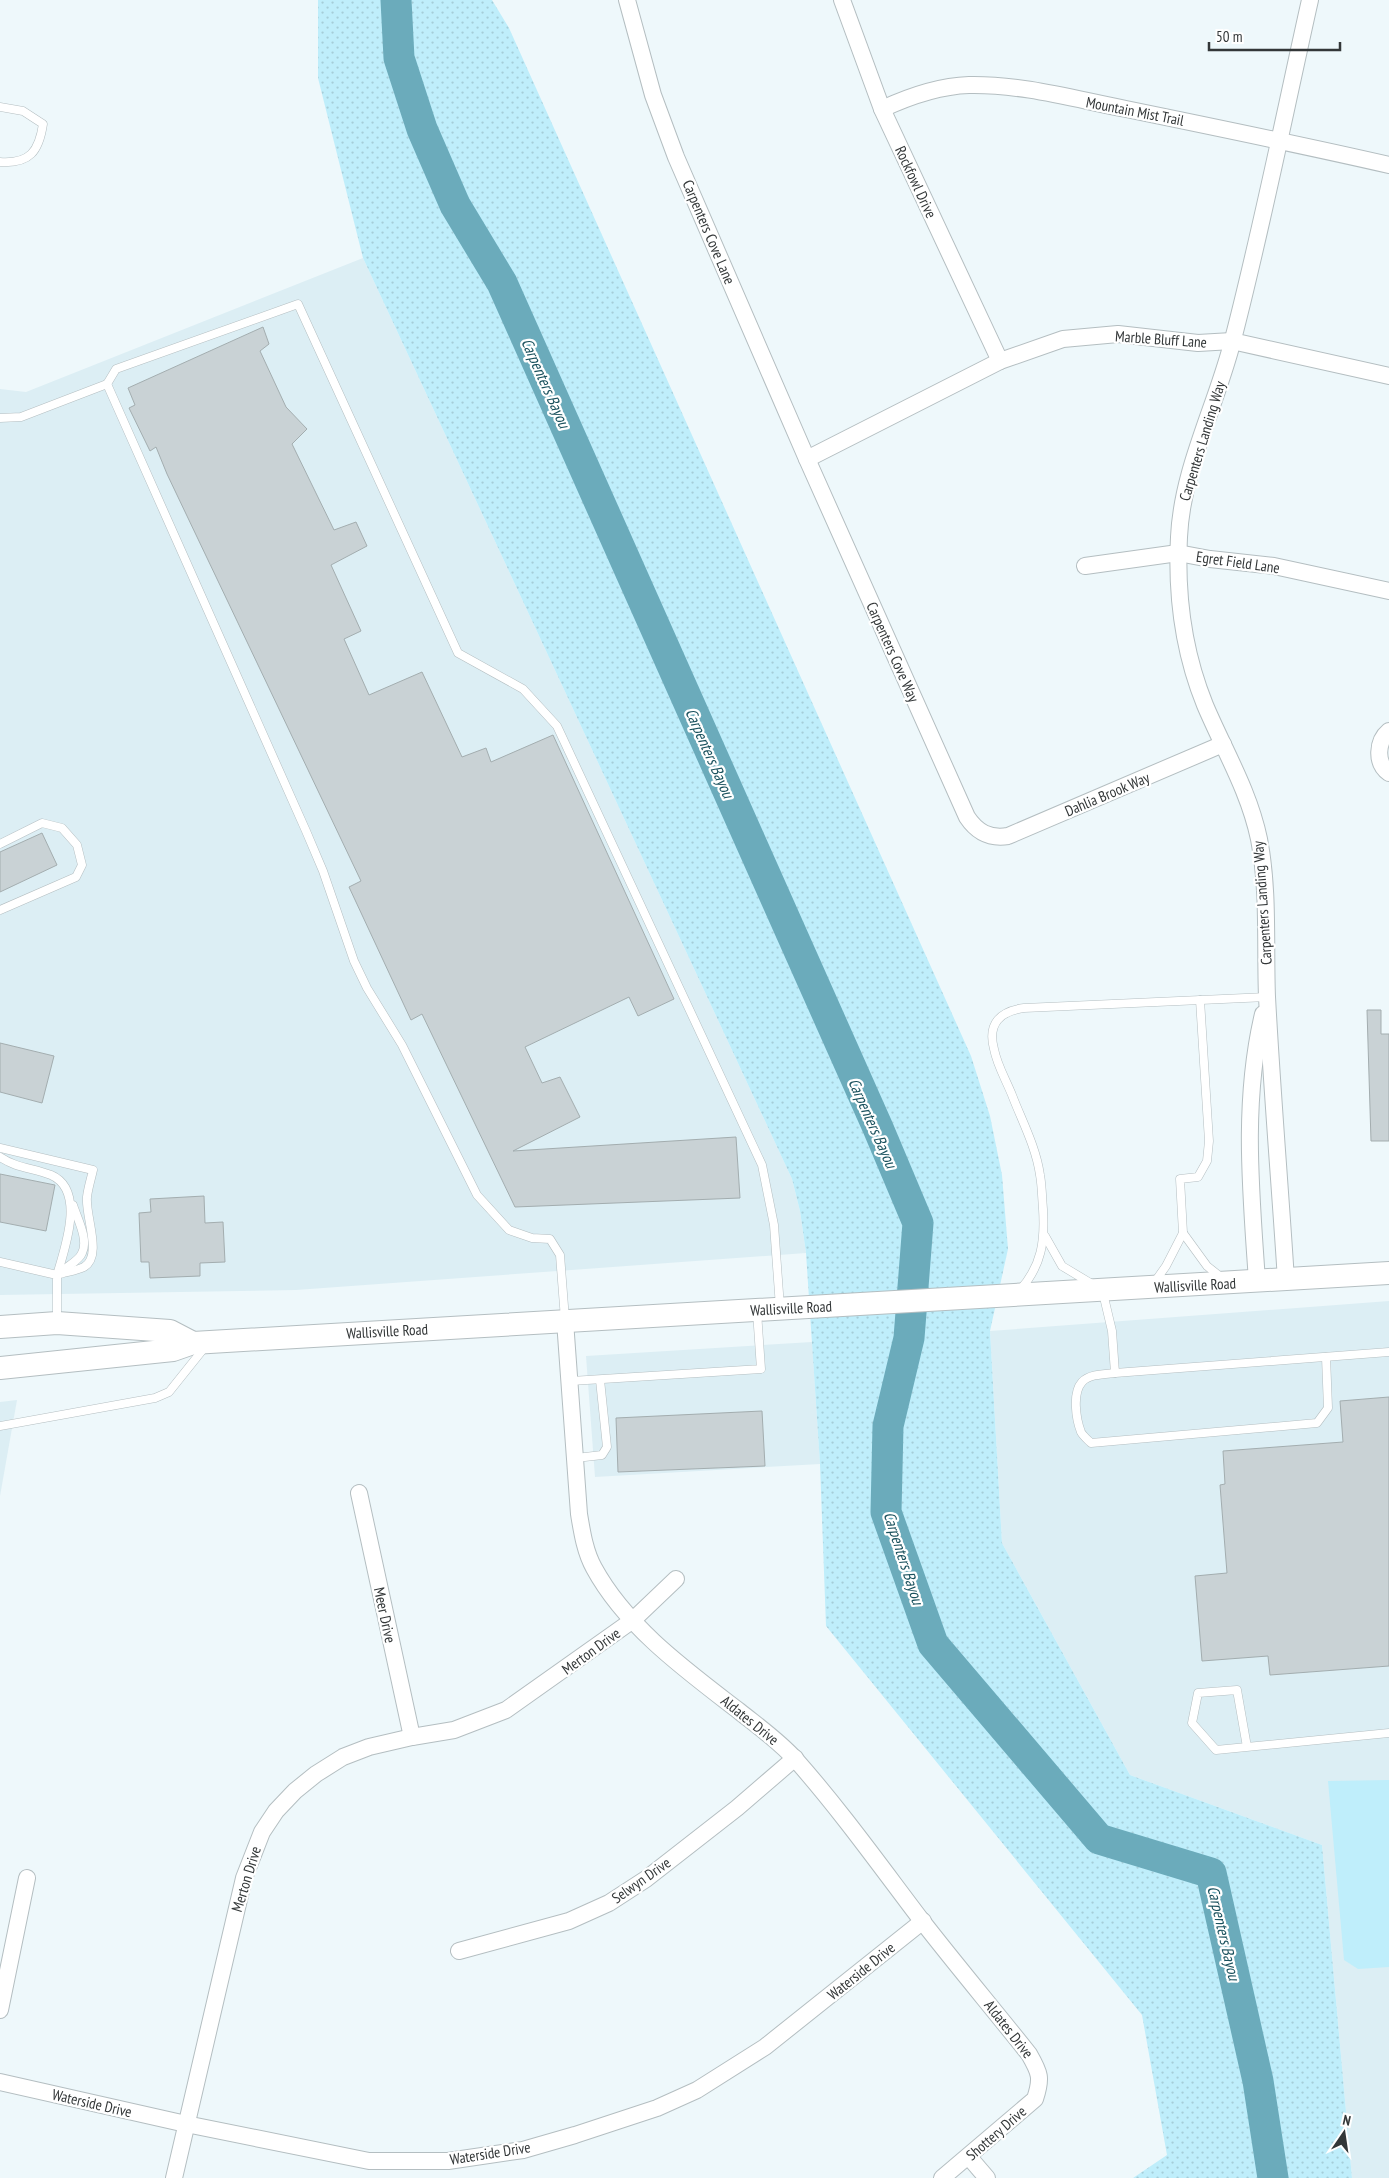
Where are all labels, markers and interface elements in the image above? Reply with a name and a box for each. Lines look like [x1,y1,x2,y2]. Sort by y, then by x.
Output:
scale bar [1209,20,1340,52]
text: 50 m [1216,27,1242,46]
street label: Mountain Mist Trail [1084,92,1186,130]
street label: Rockfowl Drive [891,143,941,221]
street label: Carpenters Cove Lane [678,177,740,287]
street label: Marble Bluff Lane [1115,326,1207,352]
water label: Carpenters Bayou [517,335,575,432]
street label: Carpenters Landing Way [1175,378,1229,503]
street label: Egret Field Lane [1195,547,1281,577]
street label: Carpenters Cove Way [862,599,924,705]
water label: Carpenters Bayou [681,705,739,802]
street label: Dahlia Brook Way [1062,768,1153,820]
street label: Carpenters Landing Way [1248,840,1276,966]
water label: Carpenters Bayou [844,1075,902,1172]
street label: Wallisville Road [1154,1273,1236,1297]
street label: Wallisville Road [750,1296,832,1320]
street label: Wallisville Road [346,1319,428,1343]
water label: Carpenters Bayou [880,1509,929,1608]
street label: Meer Drive [370,1585,400,1645]
street label: Merton Drive [558,1623,624,1679]
street label: Aldates Drive [717,1691,783,1749]
street label: Merton Drive [227,1844,265,1914]
street label: Selwyn Drive [608,1853,674,1907]
water label: Carpenters Bayou [1203,1884,1245,1983]
street label: Waterside Drive [823,1938,899,2004]
street label: Aldates Drive [980,1996,1038,2062]
street label: Waterside Drive [50,2085,134,2121]
street label: Shottery Drive [962,2102,1030,2164]
north arrow [1319,2108,1369,2158]
text: N [1341,2111,1353,2130]
street label: Waterside Drive [448,2137,532,2169]

